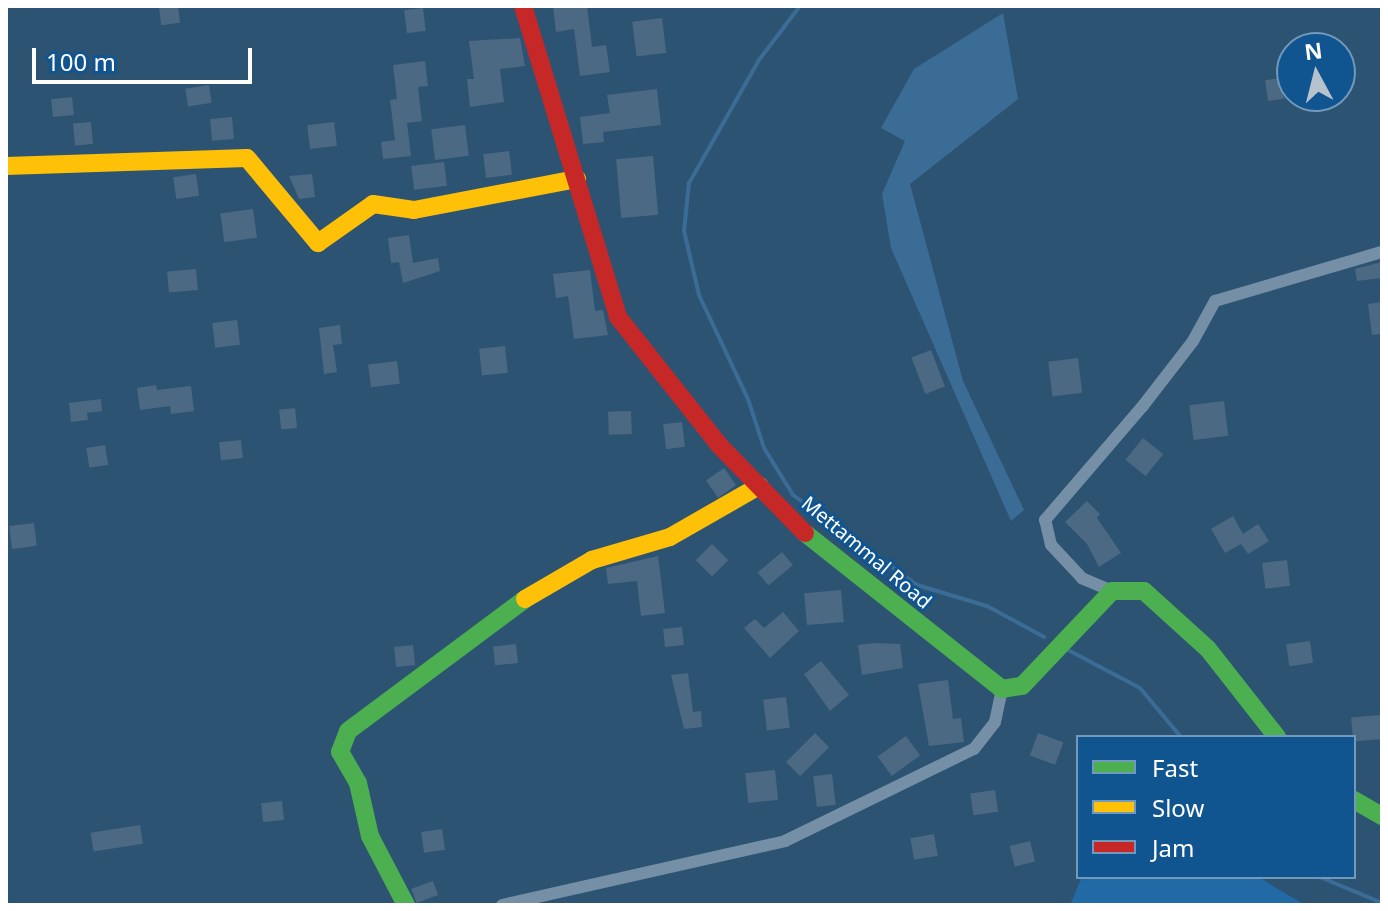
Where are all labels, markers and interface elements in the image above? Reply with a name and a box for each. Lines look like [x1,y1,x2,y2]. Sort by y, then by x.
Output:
scale bar [36,32,256,82]
north arrow [1276,32,1356,112]
text: N [1303,34,1324,66]
text: 100 m [46,45,116,78]
street label: Mettammal Road [797,491,937,613]
legend [1076,735,1356,879]
text: Fast [1152,751,1198,784]
text: Slow [1152,791,1204,824]
text: Jam [1152,831,1194,864]

